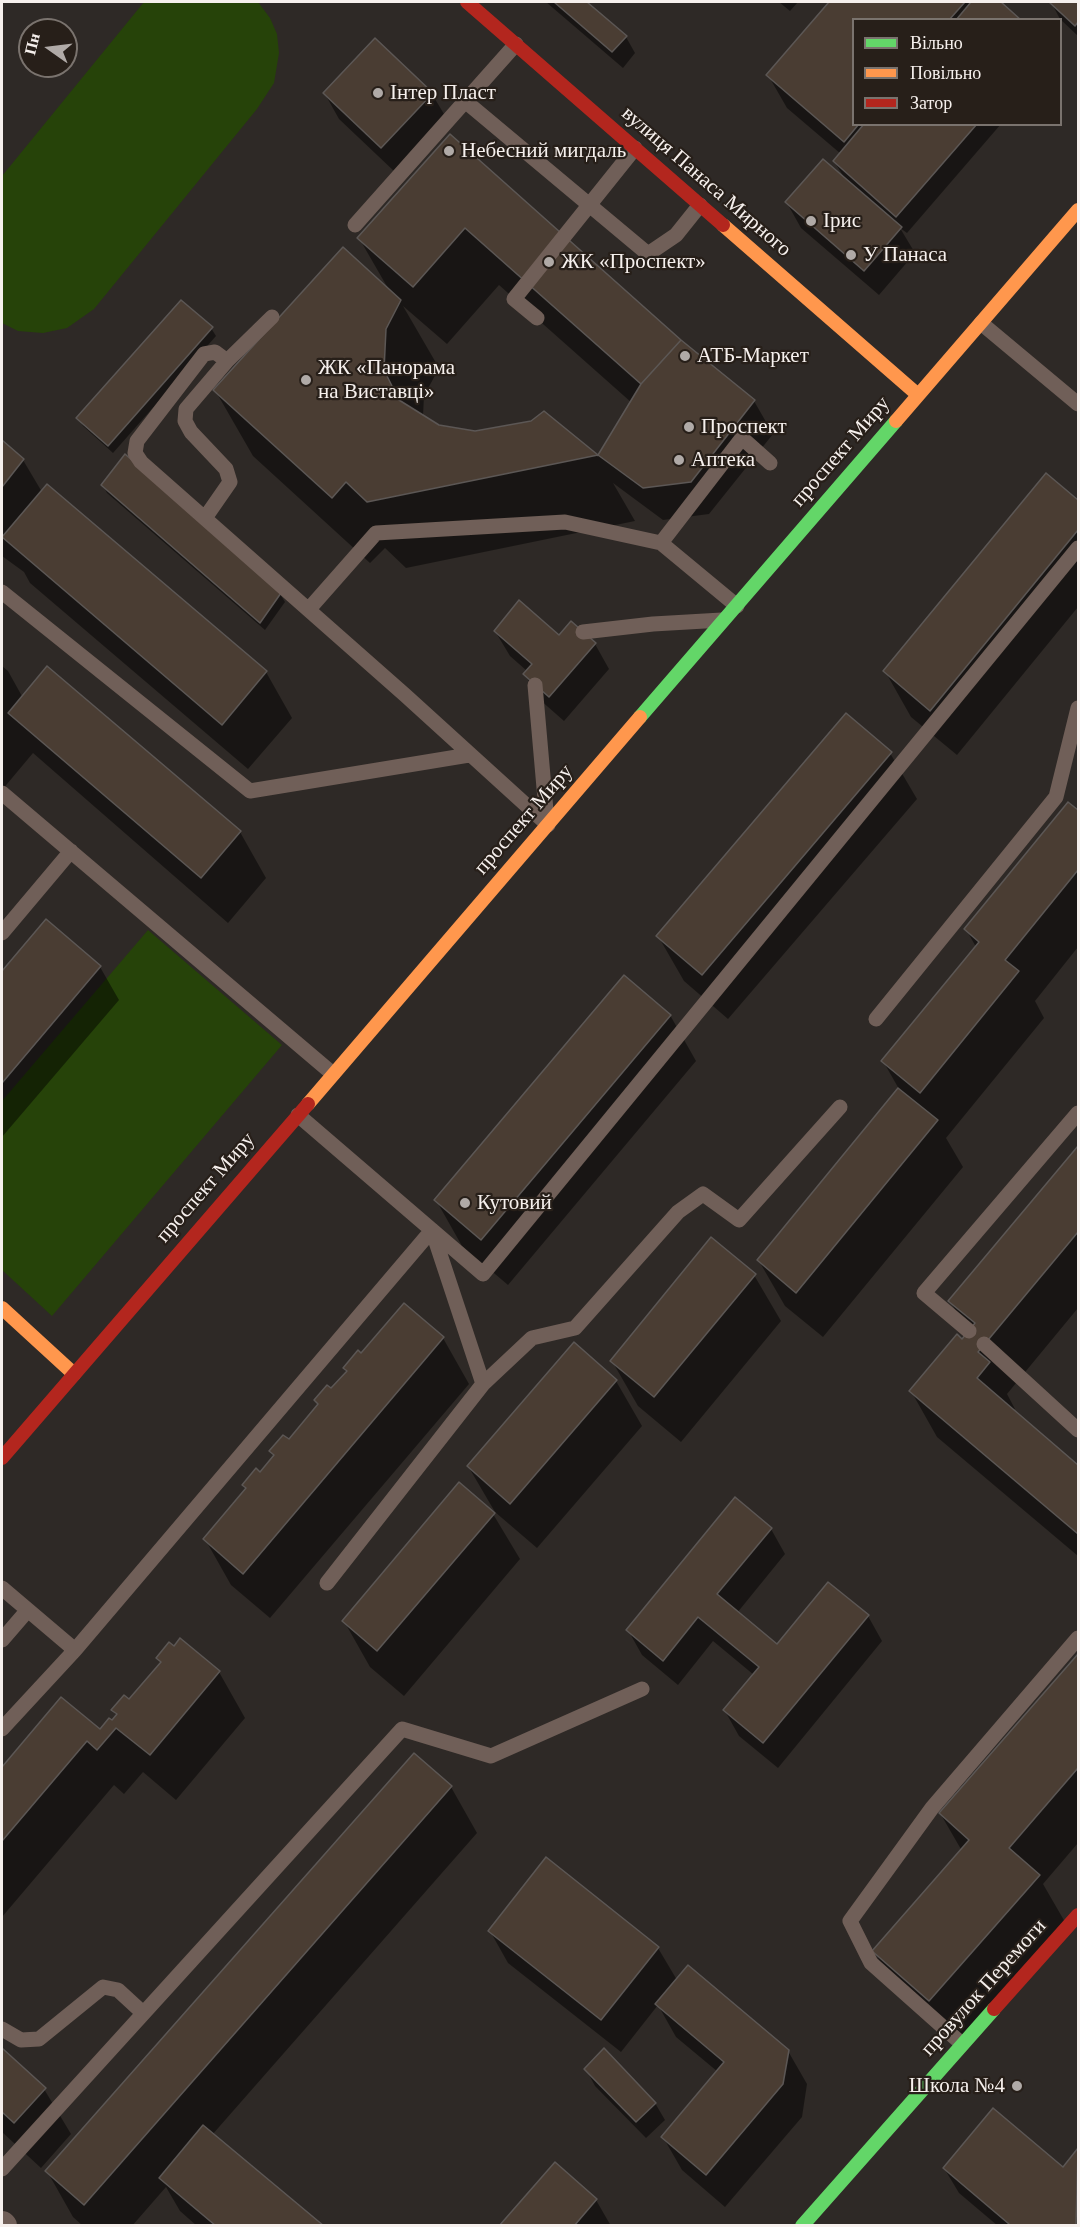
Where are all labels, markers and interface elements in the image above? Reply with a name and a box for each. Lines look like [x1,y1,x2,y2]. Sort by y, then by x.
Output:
north arrow [18,18,78,78]
legend [852,18,1062,126]
text: Пн [21,31,43,57]
text: Вільно [910,33,963,53]
text: Повільно [910,63,981,83]
place label: Інтер Пласт [390,80,496,106]
marker: Інтер Пласт [371,86,385,100]
text: Затор [910,93,952,113]
street label: вулиця Панаса Мирного [616,101,796,263]
place label: Небесний мигдаль [461,138,626,164]
marker: Небесний мигдаль [442,144,456,158]
place label: Ірис [823,208,861,234]
marker: Ірис [804,214,818,228]
place label: У Панаса [863,242,947,268]
marker: У Панаса [844,248,858,262]
place label: ЖК «Проспект» [561,249,706,275]
marker: ЖК «Проспект» [542,255,556,269]
place label: АТБ-Маркет [697,343,809,369]
marker: АТБ-Маркет [678,349,692,363]
place label: ЖК «Панорама на Виставці» [318,355,455,405]
marker: ЖК «Панорама на Виставці» [299,373,313,387]
street label: проспект Миру [786,392,896,512]
place label: Проспект [701,414,787,440]
marker: Проспект [682,420,696,434]
place label: Аптека [691,447,755,473]
marker: Аптека [672,453,686,467]
street label: проспект Миру [469,760,579,880]
street label: проспект Миру [151,1128,261,1248]
place label: Кутовий [477,1190,552,1216]
marker: Кутовий [458,1196,472,1210]
street label: провулок Перемоги [916,1914,1052,2062]
place label: Школа №4 [909,2073,1005,2099]
marker: Школа №4 [1010,2079,1024,2093]

